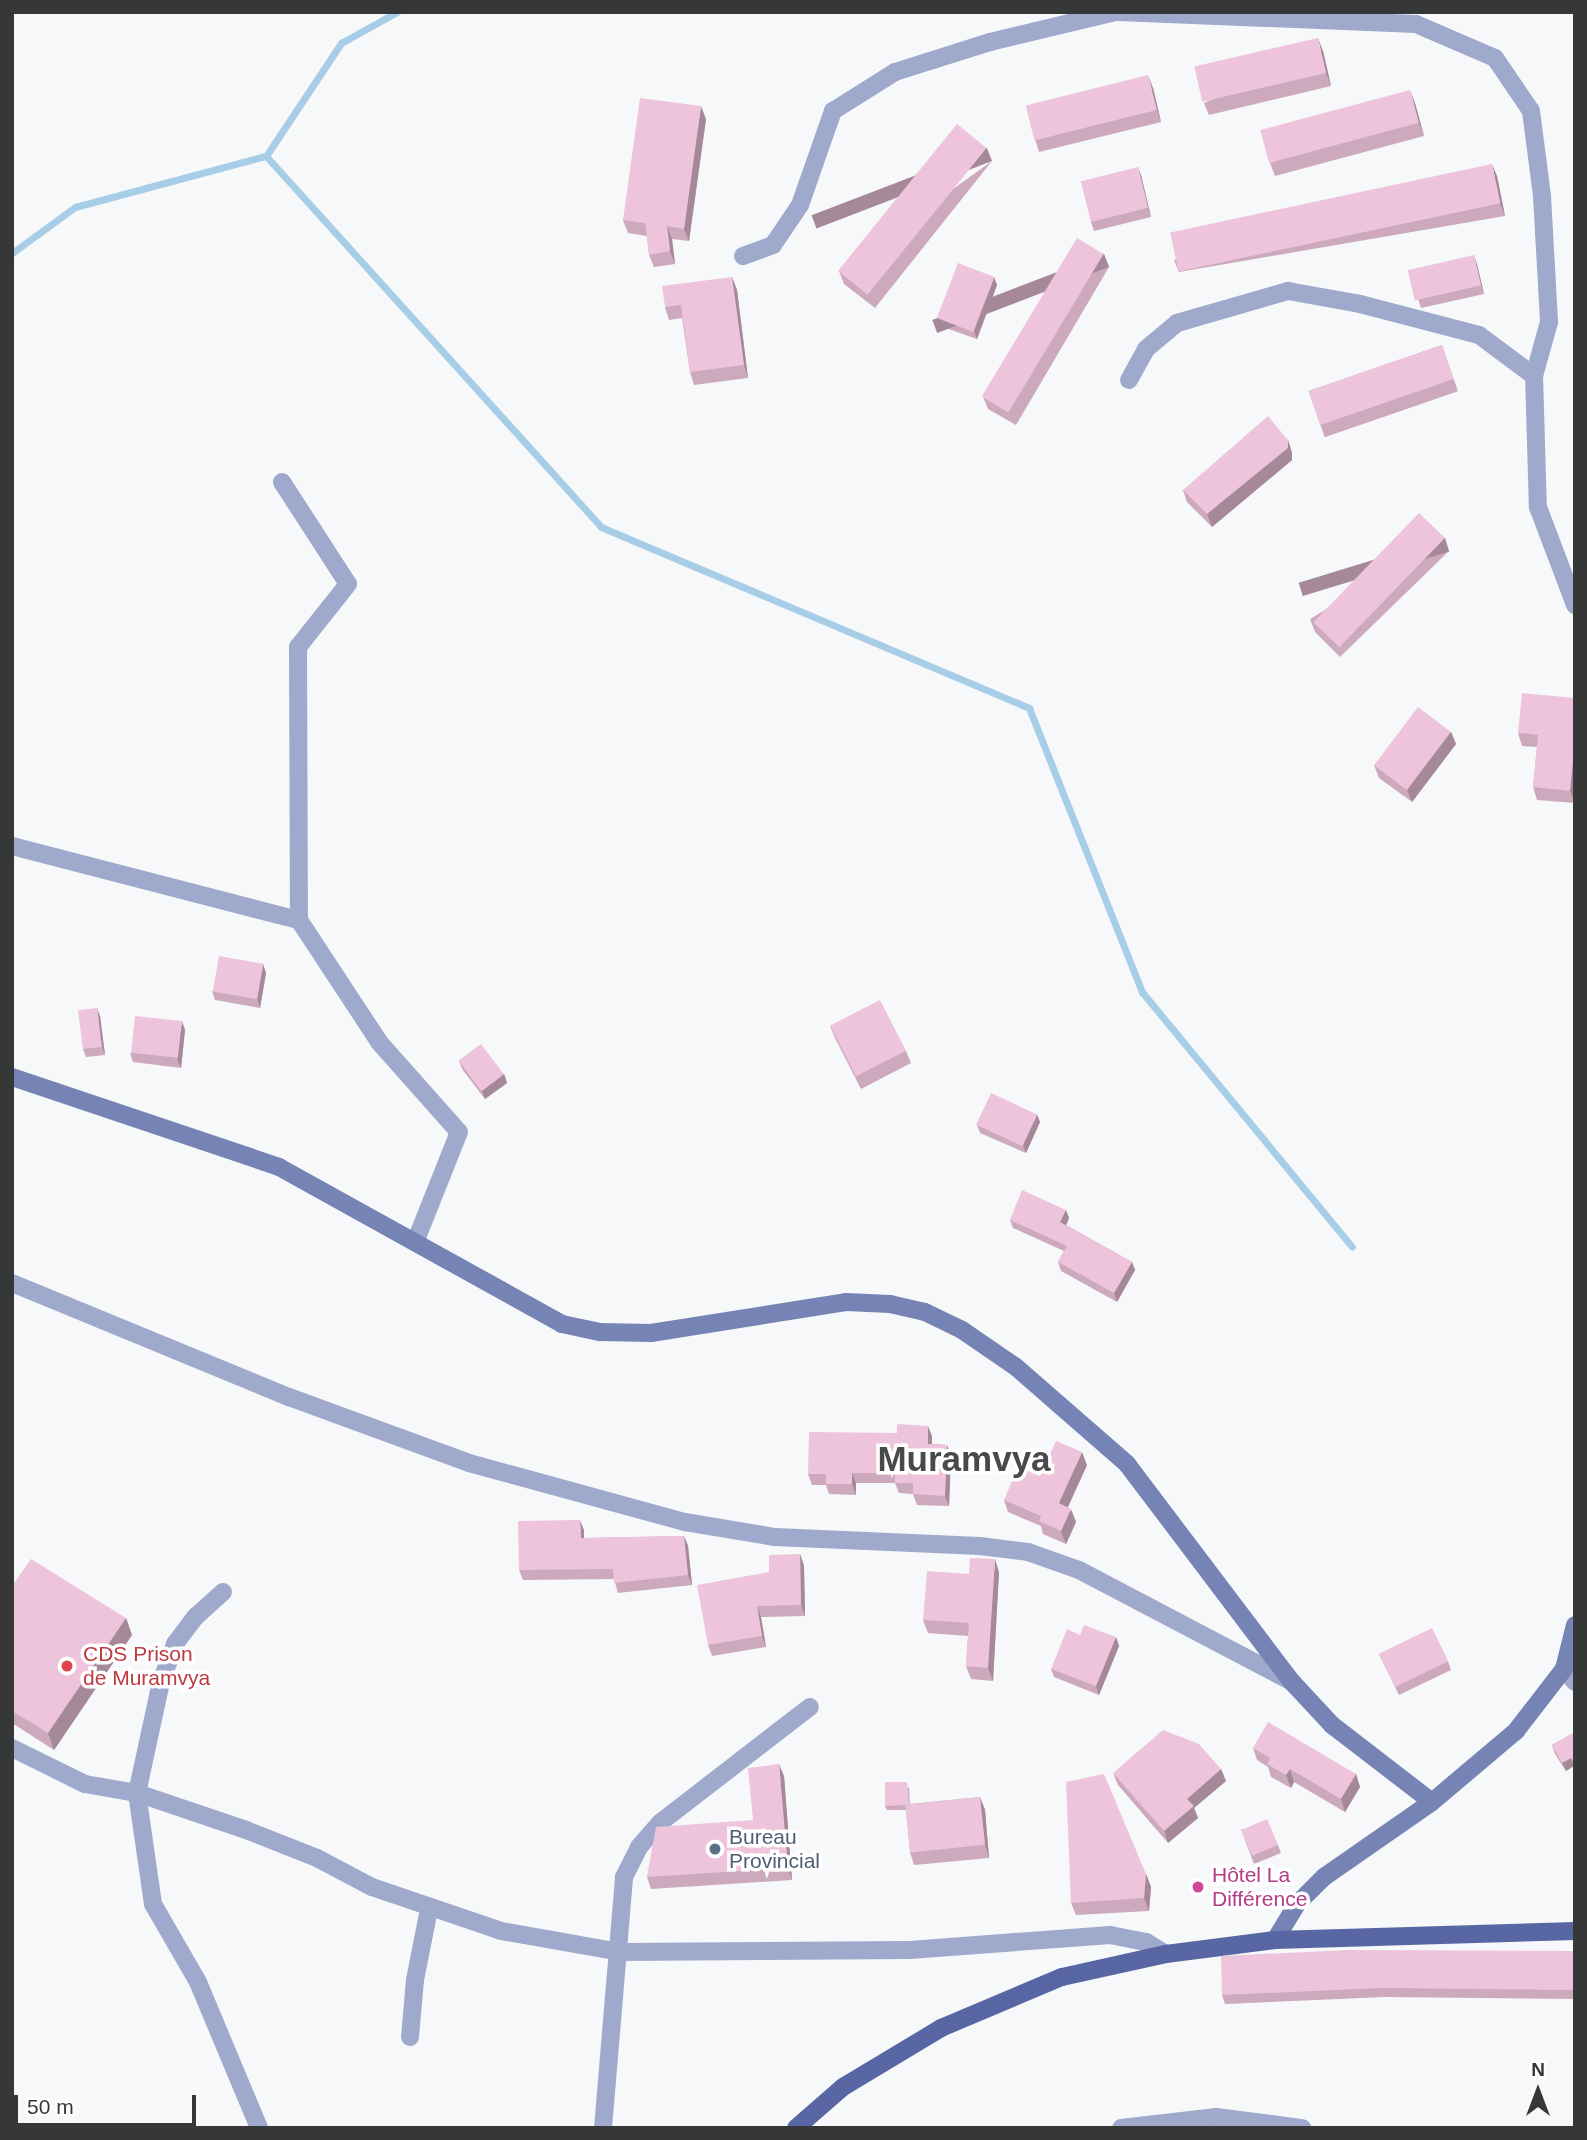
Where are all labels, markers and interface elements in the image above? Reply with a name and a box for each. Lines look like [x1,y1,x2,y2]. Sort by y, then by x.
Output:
district label: Muramvya [877,1438,1051,1480]
place label: CDS Prison de Muramvya [83,1641,210,1691]
marker: CDS Prison de Muramvya [57,1656,77,1676]
place label: Bureau Provincial [729,1824,820,1874]
marker: Bureau Provincial [707,1841,723,1857]
place label: Hôtel La Différence [1212,1862,1307,1912]
marker: Hôtel La Différence [1190,1879,1206,1895]
north arrow [1503,2056,1573,2126]
text: N [1531,2059,1545,2080]
scale bar [18,2080,200,2124]
text: 50 m [27,2095,74,2118]

